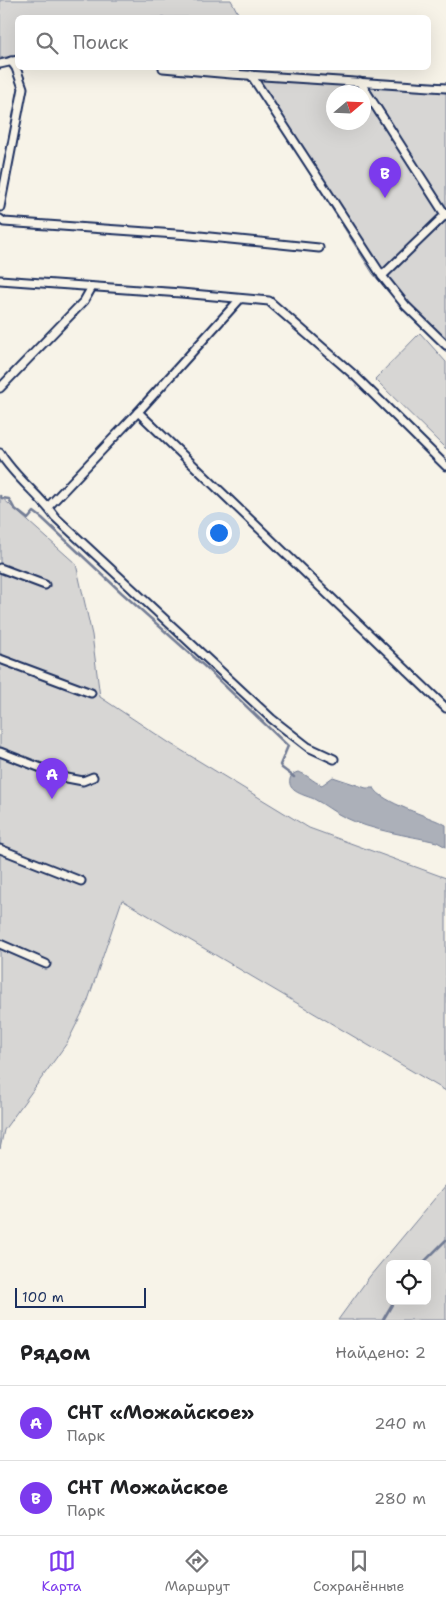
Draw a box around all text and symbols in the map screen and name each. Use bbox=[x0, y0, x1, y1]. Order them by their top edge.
search box bbox=[15, 15, 431, 70]
icon: search bbox=[33, 29, 61, 57]
text: Поиск bbox=[73, 30, 128, 55]
north arrow bbox=[326, 85, 371, 130]
pin: B bbox=[369, 157, 401, 198]
your location bbox=[206, 520, 232, 546]
pin: A bbox=[36, 758, 68, 799]
map controls bbox=[386, 1260, 431, 1305]
button: locate bbox=[386, 1260, 431, 1305]
scale bar bbox=[15, 1285, 146, 1308]
text: 100 m bbox=[22, 1288, 64, 1306]
text: Рядом bbox=[20, 1339, 90, 1367]
text: Найдено: 2 bbox=[335, 1342, 426, 1363]
text: СНТ «Можайское» bbox=[67, 1400, 254, 1425]
text: A bbox=[30, 1413, 42, 1434]
text: 240 m bbox=[374, 1413, 426, 1434]
text: Парк bbox=[67, 1425, 105, 1446]
text: СНТ Можайское bbox=[67, 1475, 228, 1500]
text: B bbox=[31, 1488, 41, 1509]
text: 280 m bbox=[374, 1488, 426, 1509]
text: Парк bbox=[67, 1500, 105, 1521]
tab: Карта bbox=[42, 1547, 82, 1595]
tab: Маршрут bbox=[165, 1547, 230, 1595]
tab: Сохранённые bbox=[313, 1547, 404, 1595]

